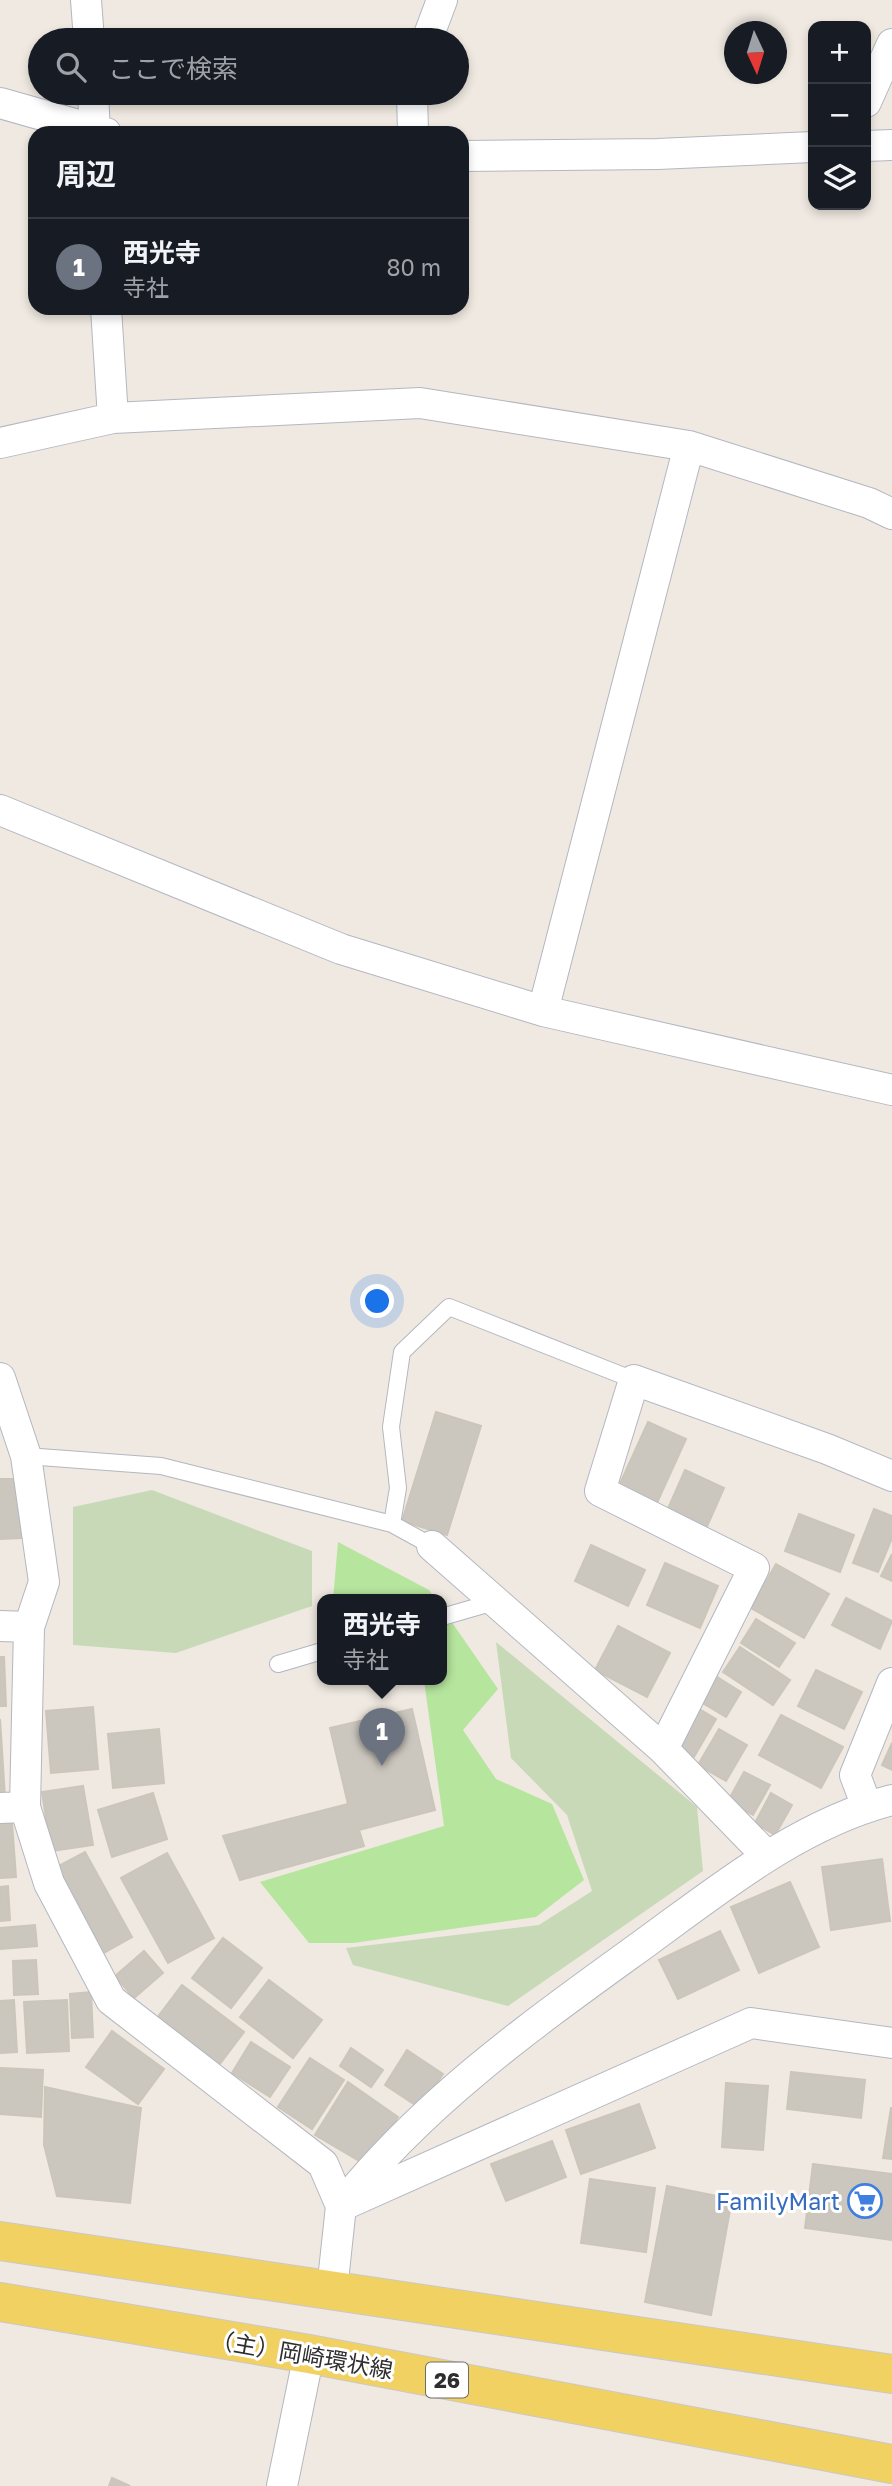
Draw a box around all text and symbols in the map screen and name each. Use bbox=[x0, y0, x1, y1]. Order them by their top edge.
north arrow bbox=[724, 21, 787, 84]
map controls bbox=[808, 21, 871, 210]
button: + bbox=[808, 21, 871, 84]
search box bbox=[28, 28, 469, 105]
icon: search bbox=[52, 48, 90, 86]
text: ここで検索 bbox=[108, 53, 238, 84]
button: − bbox=[808, 84, 871, 147]
button: layers bbox=[808, 147, 871, 210]
text: 周辺 bbox=[56, 156, 116, 192]
text: 西光寺 bbox=[123, 237, 201, 268]
text: 1 bbox=[73, 253, 85, 281]
text: 80 m bbox=[387, 253, 441, 281]
text: 寺社 bbox=[123, 273, 169, 301]
your location bbox=[360, 1284, 394, 1318]
popup bbox=[317, 1594, 447, 1685]
text: 西光寺 bbox=[343, 1609, 421, 1640]
text: 寺社 bbox=[343, 1645, 389, 1673]
pin: 1 bbox=[359, 1708, 405, 1766]
supermarket icon: FamilyMart bbox=[846, 2182, 884, 2220]
place label: FamilyMart bbox=[716, 2187, 840, 2215]
street label: （主）岡崎環状線 bbox=[209, 2324, 395, 2384]
road number: 26 bbox=[426, 2362, 468, 2398]

